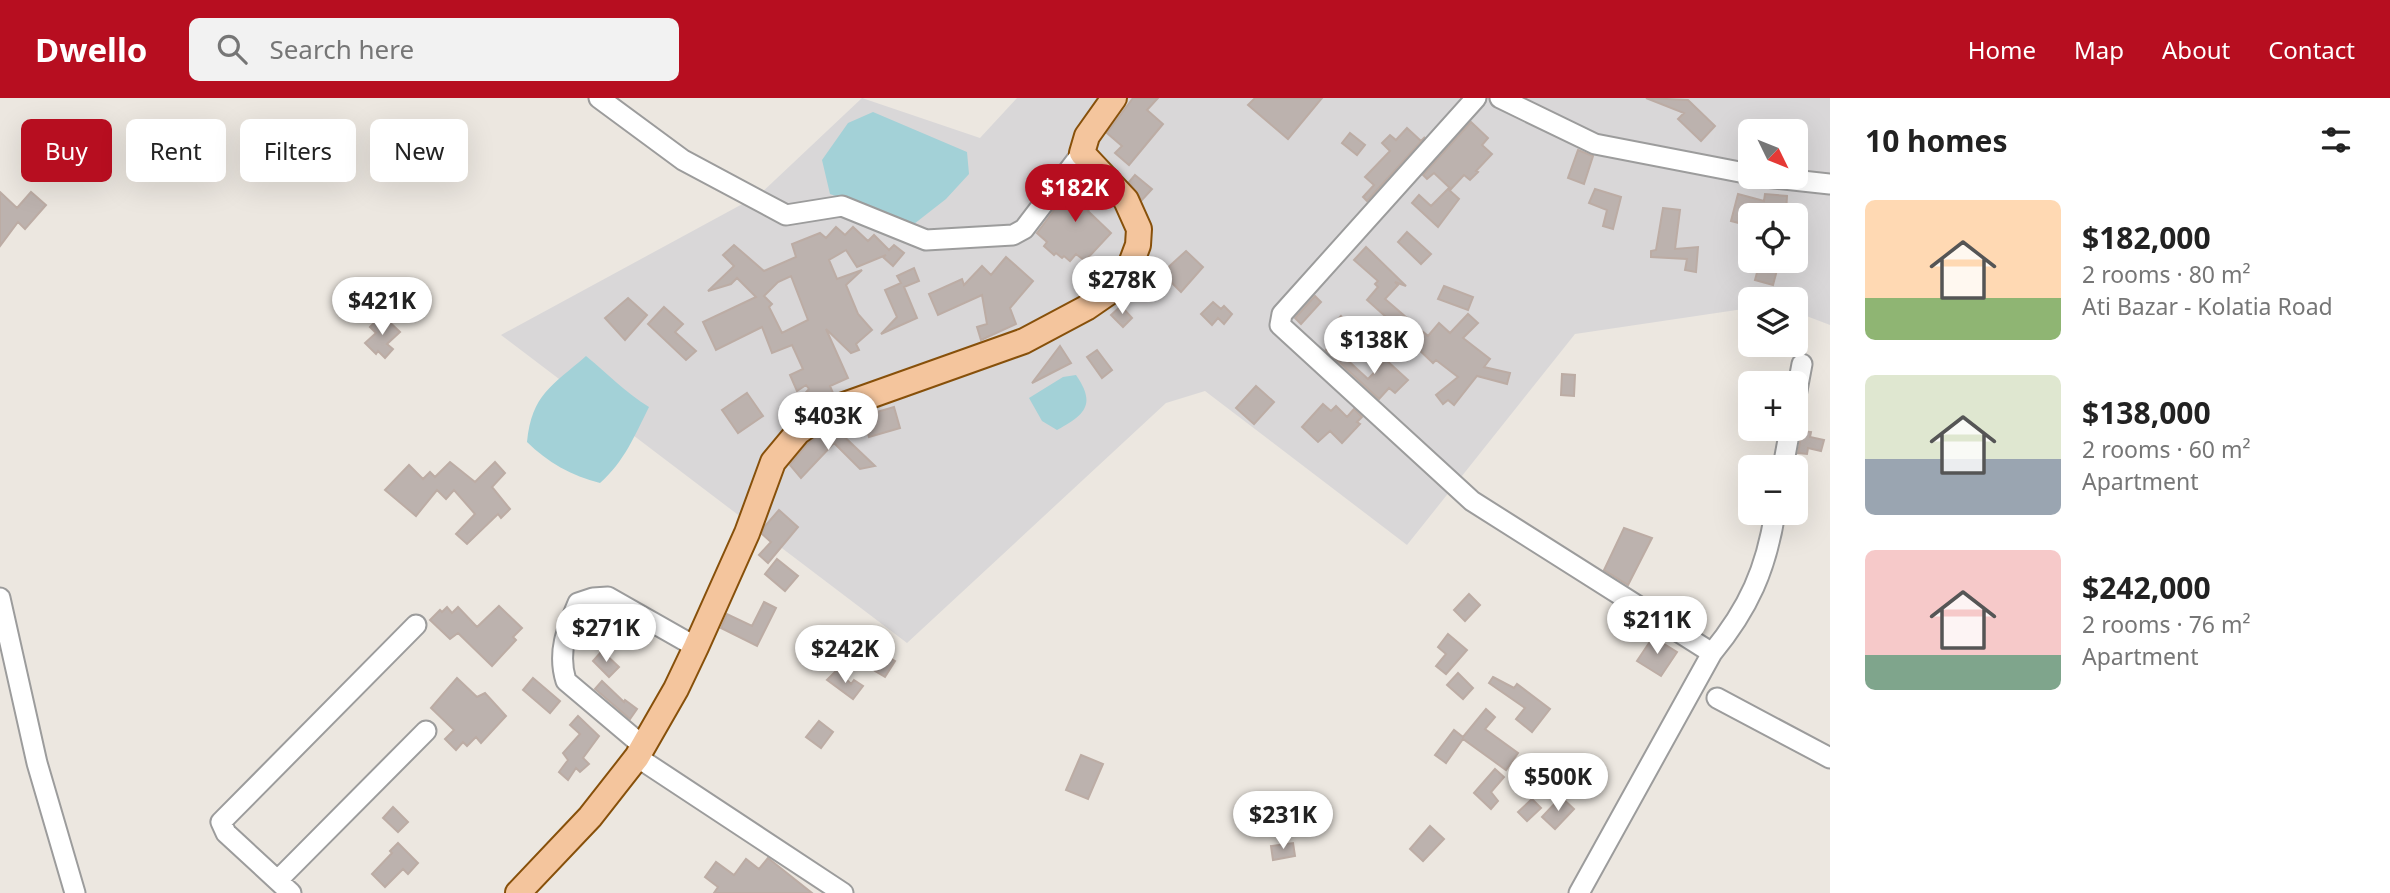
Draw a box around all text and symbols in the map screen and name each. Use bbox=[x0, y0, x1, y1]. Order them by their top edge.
search box bbox=[189, 18, 679, 81]
text: Dwello bbox=[35, 27, 147, 72]
icon: search bbox=[213, 30, 251, 68]
text: Search here bbox=[269, 31, 414, 67]
text: Home bbox=[1968, 33, 2036, 66]
text: Map bbox=[2074, 33, 2124, 66]
text: About bbox=[2162, 33, 2230, 66]
text: Contact bbox=[2268, 33, 2355, 66]
chip: Buy bbox=[21, 119, 112, 182]
chip: Rent bbox=[126, 119, 226, 182]
chip: Filters bbox=[240, 119, 356, 182]
chip: New bbox=[370, 119, 468, 182]
north arrow bbox=[1738, 119, 1808, 189]
map controls bbox=[1738, 119, 1808, 525]
text: 10 homes bbox=[1865, 120, 2008, 161]
icon: filters bbox=[2317, 121, 2355, 159]
pin: $182K bbox=[1026, 164, 1124, 224]
text: $182K bbox=[1041, 171, 1109, 203]
button: locate bbox=[1738, 203, 1808, 273]
text: $182,000 bbox=[2082, 217, 2211, 258]
icon: home bbox=[1921, 228, 2005, 312]
pin: $278K bbox=[1073, 256, 1171, 316]
text: 2 rooms · 80 m² bbox=[2082, 258, 2251, 290]
text: $278K bbox=[1088, 263, 1156, 295]
pin: $421K bbox=[333, 278, 431, 337]
text: $421K bbox=[348, 284, 416, 316]
button: layers bbox=[1738, 287, 1808, 357]
text: Ati Bazar - Kolatia Road bbox=[2082, 290, 2333, 322]
pin: $138K bbox=[1325, 316, 1423, 376]
text: $138K bbox=[1340, 323, 1408, 355]
button: + bbox=[1738, 371, 1808, 441]
pin: $403K bbox=[779, 392, 877, 452]
text: $138,000 bbox=[2082, 392, 2211, 433]
text: $403K bbox=[794, 399, 862, 431]
icon: home bbox=[1921, 403, 2005, 487]
text: 2 rooms · 60 m² bbox=[2082, 433, 2251, 465]
button: − bbox=[1738, 455, 1808, 525]
text: Apartment bbox=[2082, 465, 2199, 497]
text: $242,000 bbox=[2082, 567, 2211, 608]
icon: home bbox=[1921, 578, 2005, 662]
pin: $211K bbox=[1608, 596, 1706, 656]
text: $211K bbox=[1623, 603, 1691, 635]
pin: $271K bbox=[557, 604, 655, 664]
text: 2 rooms · 76 m² bbox=[2082, 608, 2251, 640]
text: $271K bbox=[572, 611, 640, 643]
pin: $242K bbox=[796, 626, 894, 685]
text: $242K bbox=[811, 632, 879, 664]
text: Apartment bbox=[2082, 640, 2199, 672]
pin: $500K bbox=[1509, 754, 1607, 813]
text: $500K bbox=[1524, 760, 1592, 792]
pin: $231K bbox=[1234, 792, 1332, 851]
text: $231K bbox=[1249, 798, 1317, 830]

